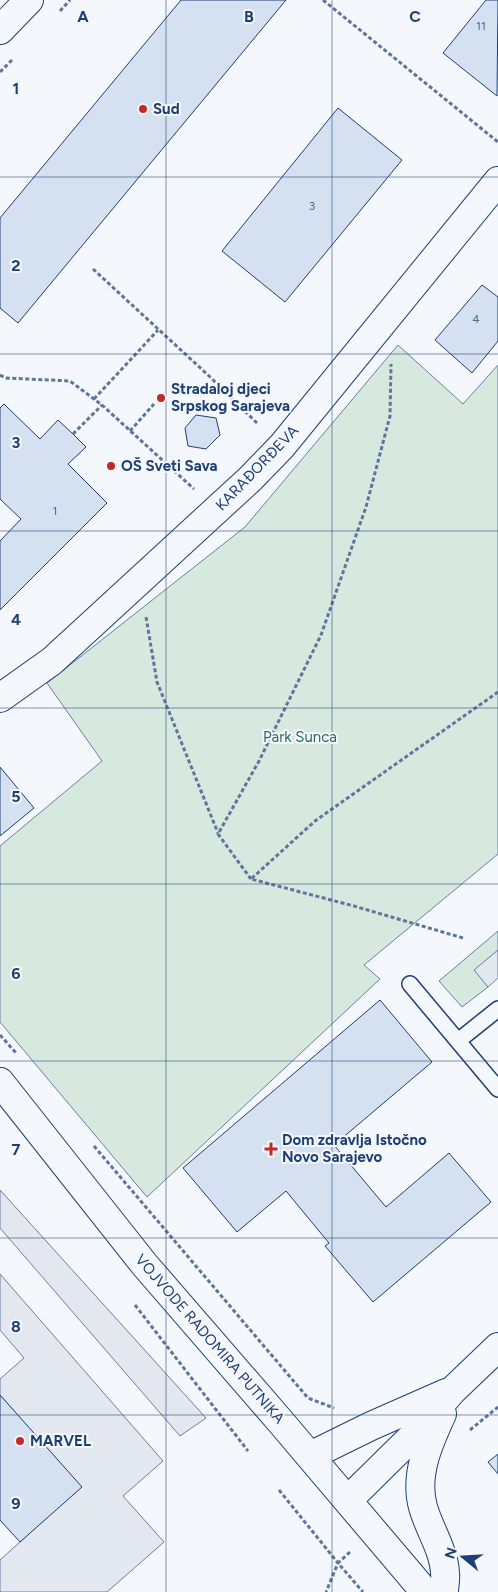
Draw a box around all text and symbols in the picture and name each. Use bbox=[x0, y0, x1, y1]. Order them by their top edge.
text: A bbox=[77, 7, 89, 26]
text: B bbox=[244, 7, 254, 26]
text: C bbox=[409, 7, 421, 26]
house number: 11 bbox=[476, 19, 486, 33]
text: 1 bbox=[13, 79, 19, 98]
place label: Sud bbox=[153, 100, 180, 118]
marker: Sud bbox=[137, 103, 149, 115]
house number: 3 bbox=[309, 199, 315, 213]
text: 2 bbox=[11, 256, 21, 275]
house number: 4 bbox=[472, 312, 480, 326]
place label: Stradaloj djeci Srpskog Sarajeva bbox=[171, 380, 290, 415]
marker: Stradaloj djeci Srpskog Sarajeva bbox=[155, 392, 167, 404]
street label: KARAĐORĐEVA bbox=[212, 422, 302, 514]
text: 3 bbox=[12, 433, 21, 452]
place label: OŠ Sveti Sava bbox=[121, 457, 218, 475]
marker: OŠ Sveti Sava bbox=[105, 460, 117, 472]
house number: 1 bbox=[53, 504, 57, 518]
text: 4 bbox=[11, 610, 21, 629]
park label: Park Sunca bbox=[263, 728, 337, 746]
text: 5 bbox=[11, 787, 21, 806]
text: 6 bbox=[11, 964, 21, 983]
place label: Dom zdravlja Istočno Novo Sarajevo bbox=[282, 1131, 427, 1166]
text: 7 bbox=[12, 1140, 21, 1159]
marker: Dom zdravlja Istočno Novo Sarajevo bbox=[264, 1142, 278, 1156]
street label: VOJVODE RADOMIRA PUTNIKA bbox=[132, 1251, 288, 1427]
text: 8 bbox=[11, 1317, 21, 1336]
place label: MARVEL bbox=[30, 1432, 91, 1450]
marker: MARVEL bbox=[14, 1435, 26, 1447]
text: 9 bbox=[11, 1494, 21, 1513]
north arrow bbox=[438, 1532, 488, 1582]
text: N bbox=[441, 1545, 461, 1561]

